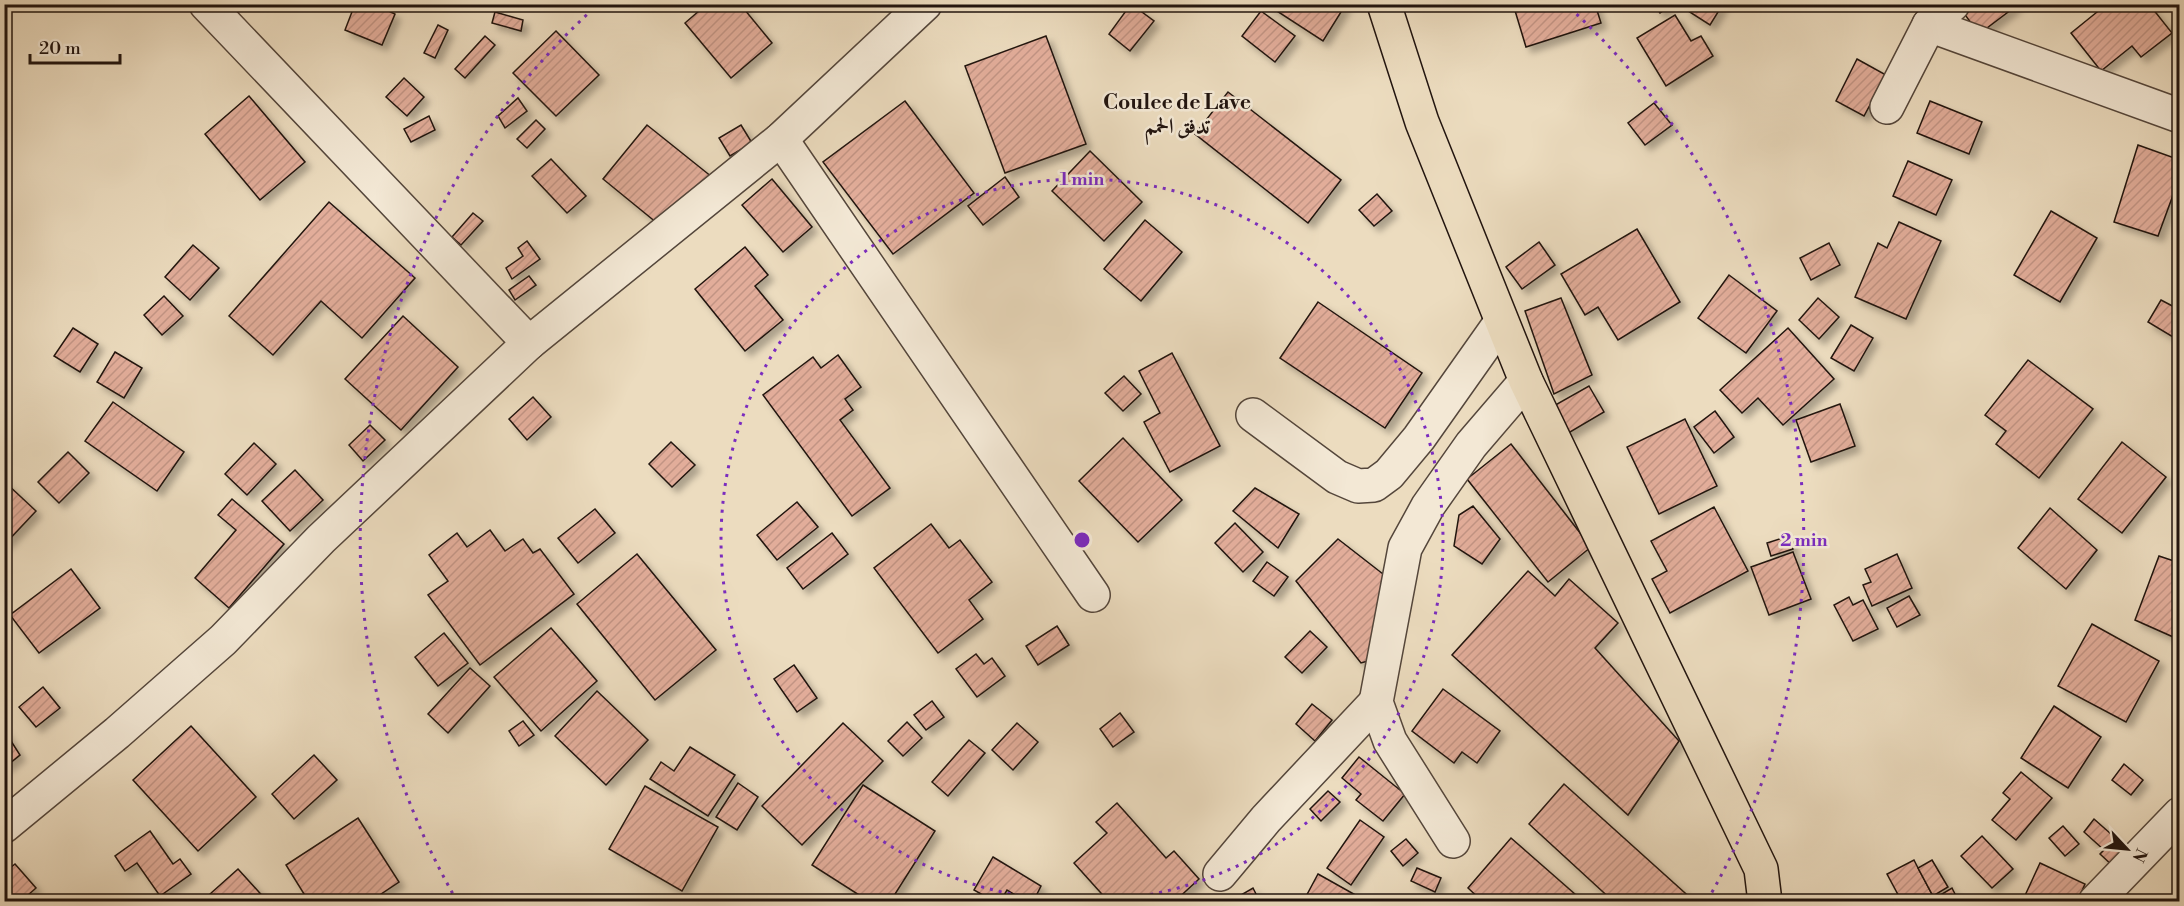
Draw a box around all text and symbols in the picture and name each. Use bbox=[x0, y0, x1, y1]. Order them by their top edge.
scale bar bbox=[30, 27, 120, 65]
text: 20 m bbox=[39, 37, 81, 60]
district label: Coulee de Lave تدفق الحمم bbox=[1103, 90, 1251, 145]
text: 1 min bbox=[1060, 168, 1104, 191]
text: 2 min bbox=[1780, 529, 1828, 552]
centre of rings bbox=[1072, 530, 1092, 550]
north arrow bbox=[2097, 819, 2157, 879]
text: N bbox=[2128, 845, 2151, 866]

